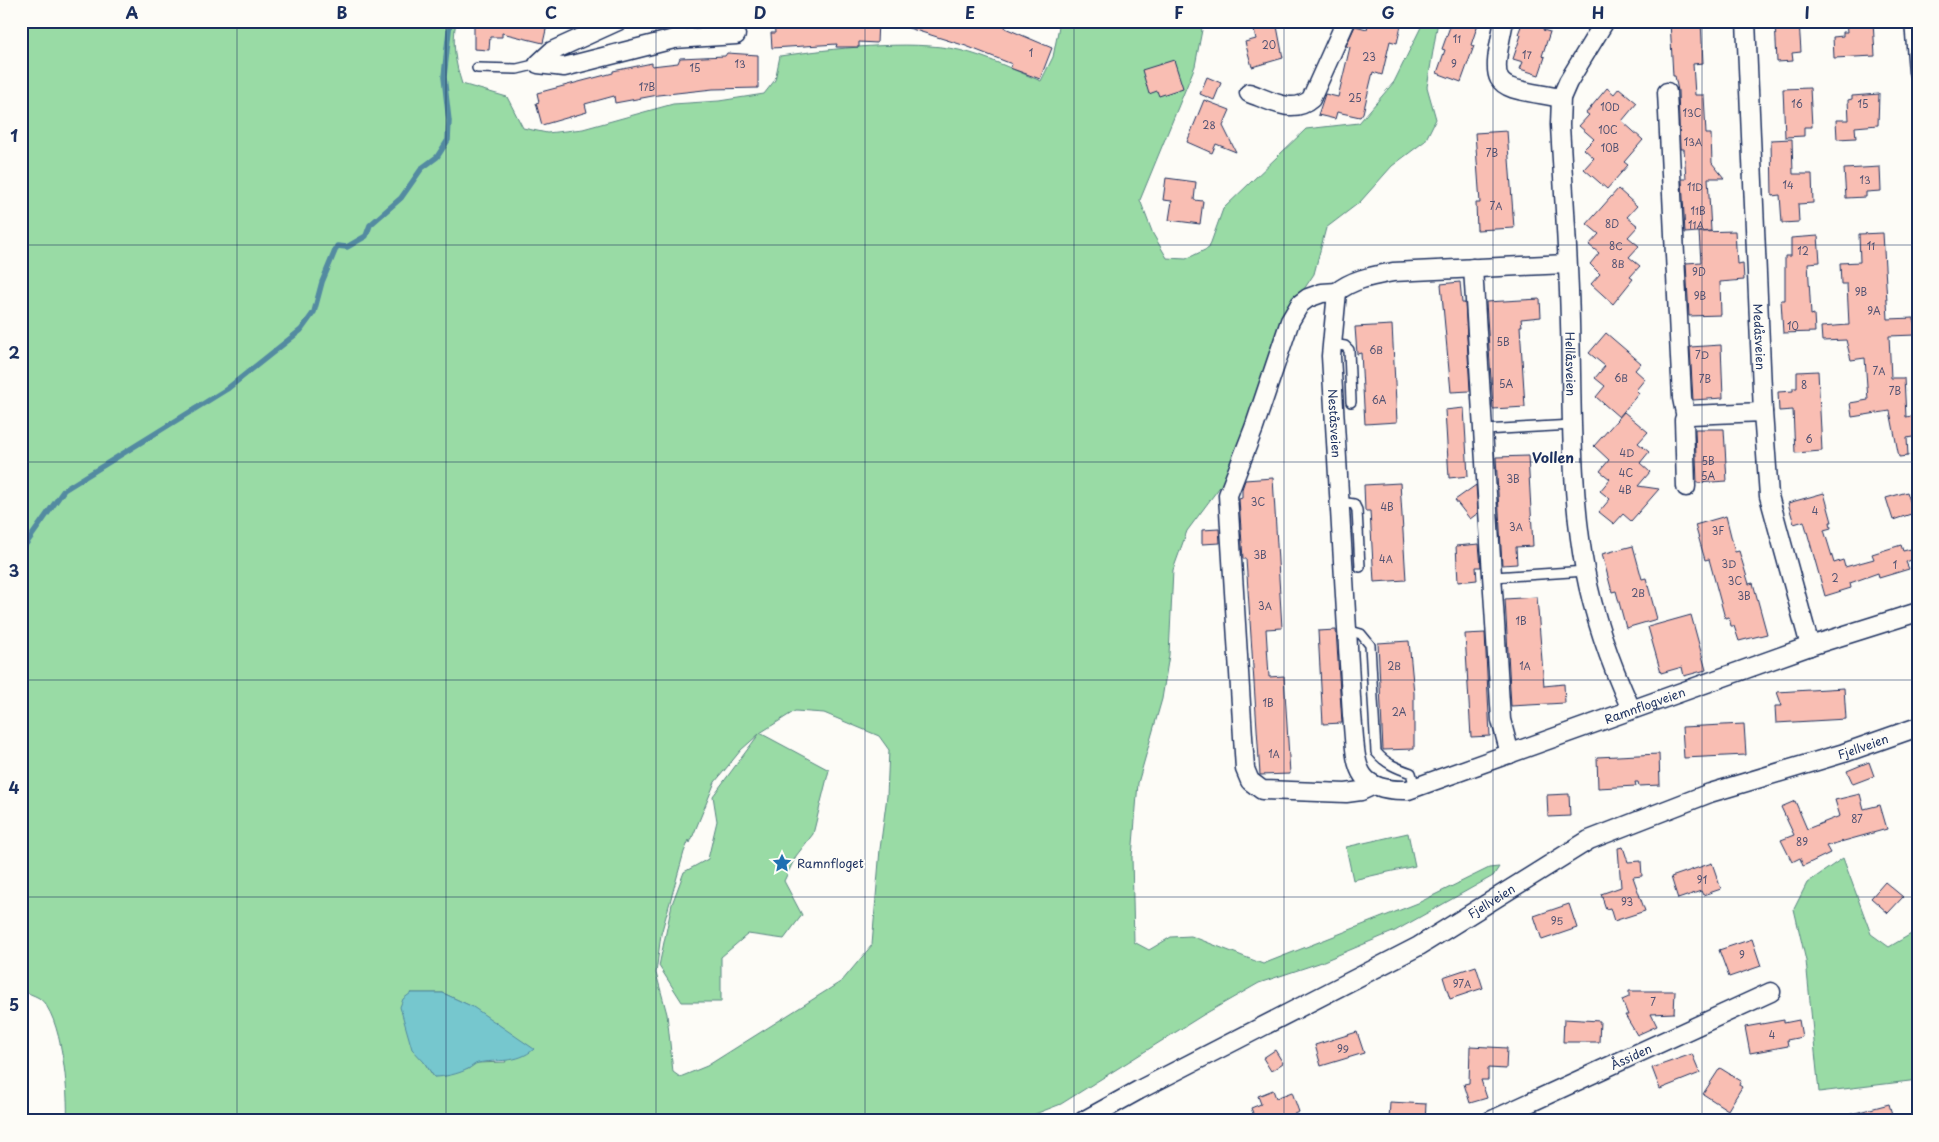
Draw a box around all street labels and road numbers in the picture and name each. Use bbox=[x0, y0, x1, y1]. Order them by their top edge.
street label: Medåsveien bbox=[1749, 303, 1770, 370]
street label: Hellåsveien bbox=[1561, 331, 1580, 396]
street label: Neståsveien bbox=[1324, 388, 1346, 458]
street label: Ramnflogveien bbox=[1602, 682, 1688, 728]
street label: Fjellveien bbox=[1836, 729, 1891, 763]
street label: Fjellveien bbox=[1464, 879, 1518, 922]
street label: Åssiden bbox=[1607, 1039, 1654, 1074]

